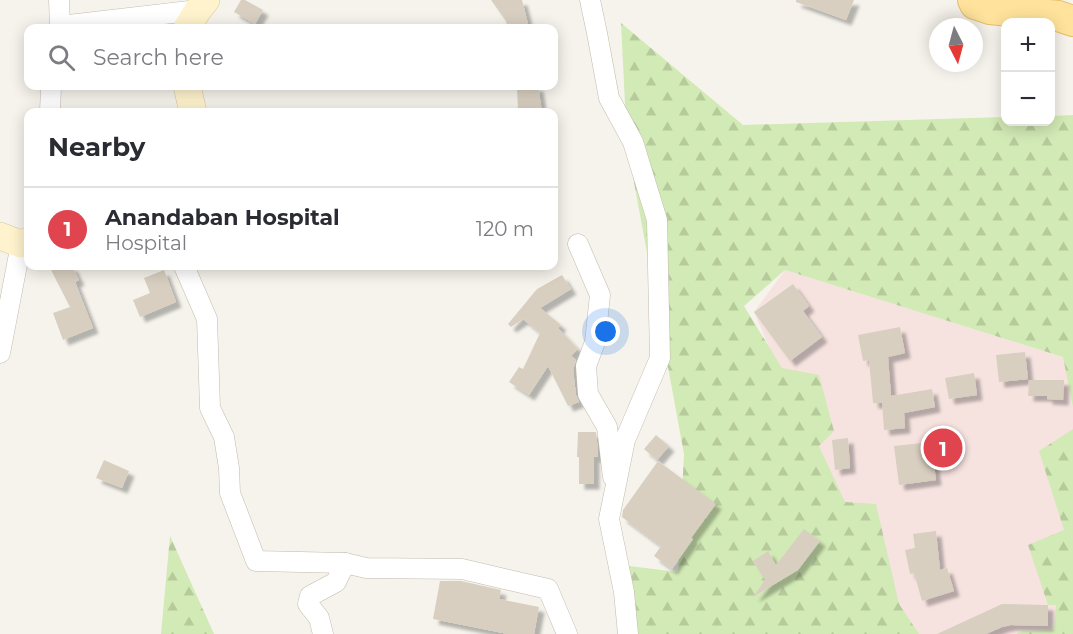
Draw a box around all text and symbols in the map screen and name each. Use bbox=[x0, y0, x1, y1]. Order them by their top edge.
north arrow bbox=[929, 18, 983, 72]
map controls bbox=[1001, 18, 1055, 126]
button: + bbox=[1001, 18, 1055, 72]
search box bbox=[24, 24, 558, 90]
icon: search bbox=[45, 41, 78, 74]
text: Search here bbox=[93, 44, 224, 71]
button: − bbox=[1001, 72, 1055, 126]
text: Nearby bbox=[48, 131, 145, 163]
text: Anandaban Hospital bbox=[105, 204, 340, 231]
text: 1 bbox=[64, 217, 71, 241]
text: 120 m bbox=[476, 217, 534, 241]
text: Hospital bbox=[105, 231, 187, 255]
your location bbox=[591, 317, 620, 346]
pin: 1 bbox=[924, 426, 962, 470]

